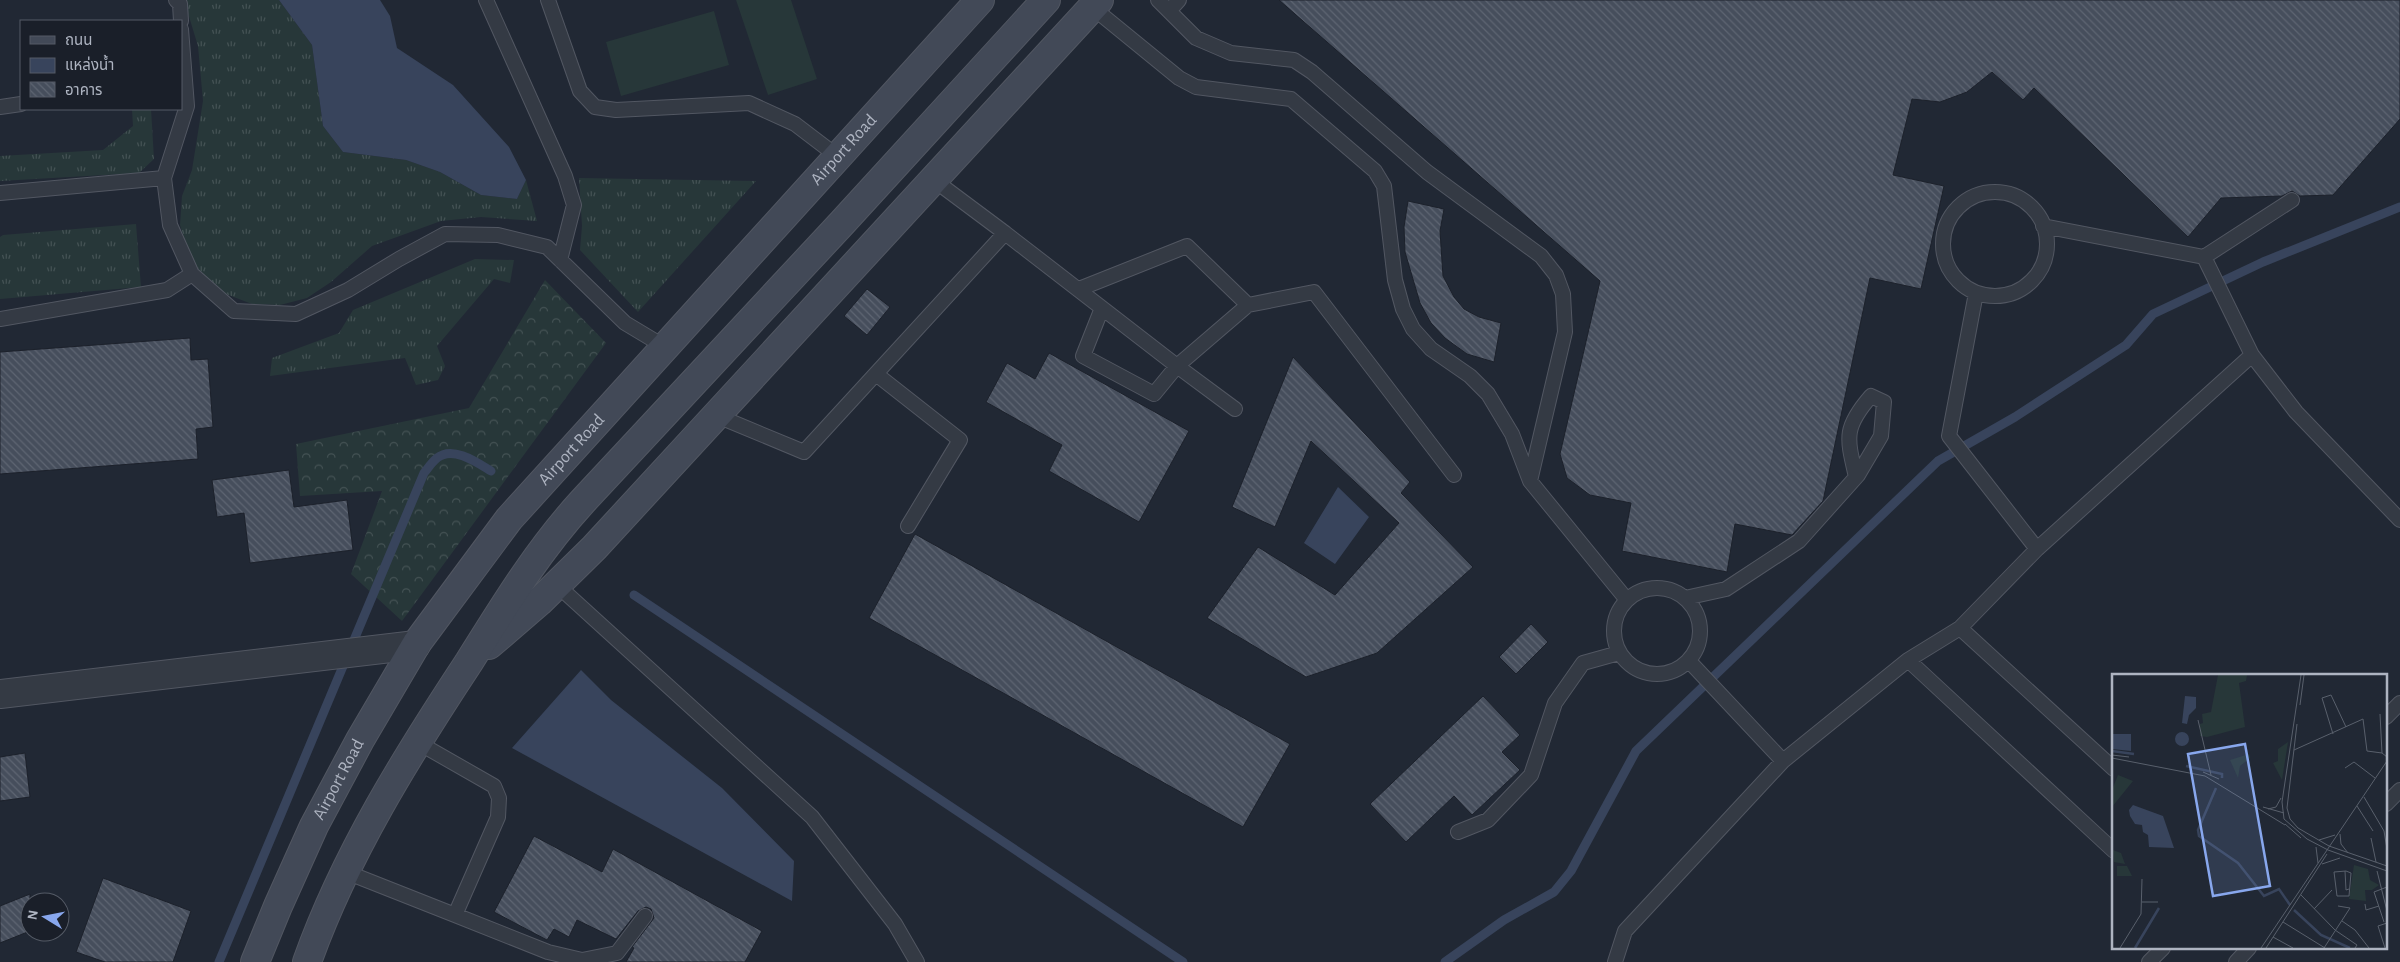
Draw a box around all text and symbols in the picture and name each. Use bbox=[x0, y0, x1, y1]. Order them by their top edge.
legend bbox=[20, 20, 182, 110]
text: ถนน bbox=[65, 33, 92, 48]
text: แหล่งน้ำ bbox=[65, 54, 114, 73]
text: อาคาร bbox=[65, 83, 102, 98]
street label: Airport Road bbox=[807, 111, 880, 189]
street label: Airport Road bbox=[535, 411, 608, 489]
inset map bbox=[2112, 674, 2388, 950]
street label: Airport Road bbox=[310, 736, 368, 823]
north arrow bbox=[20, 892, 70, 942]
text: N bbox=[25, 909, 41, 921]

